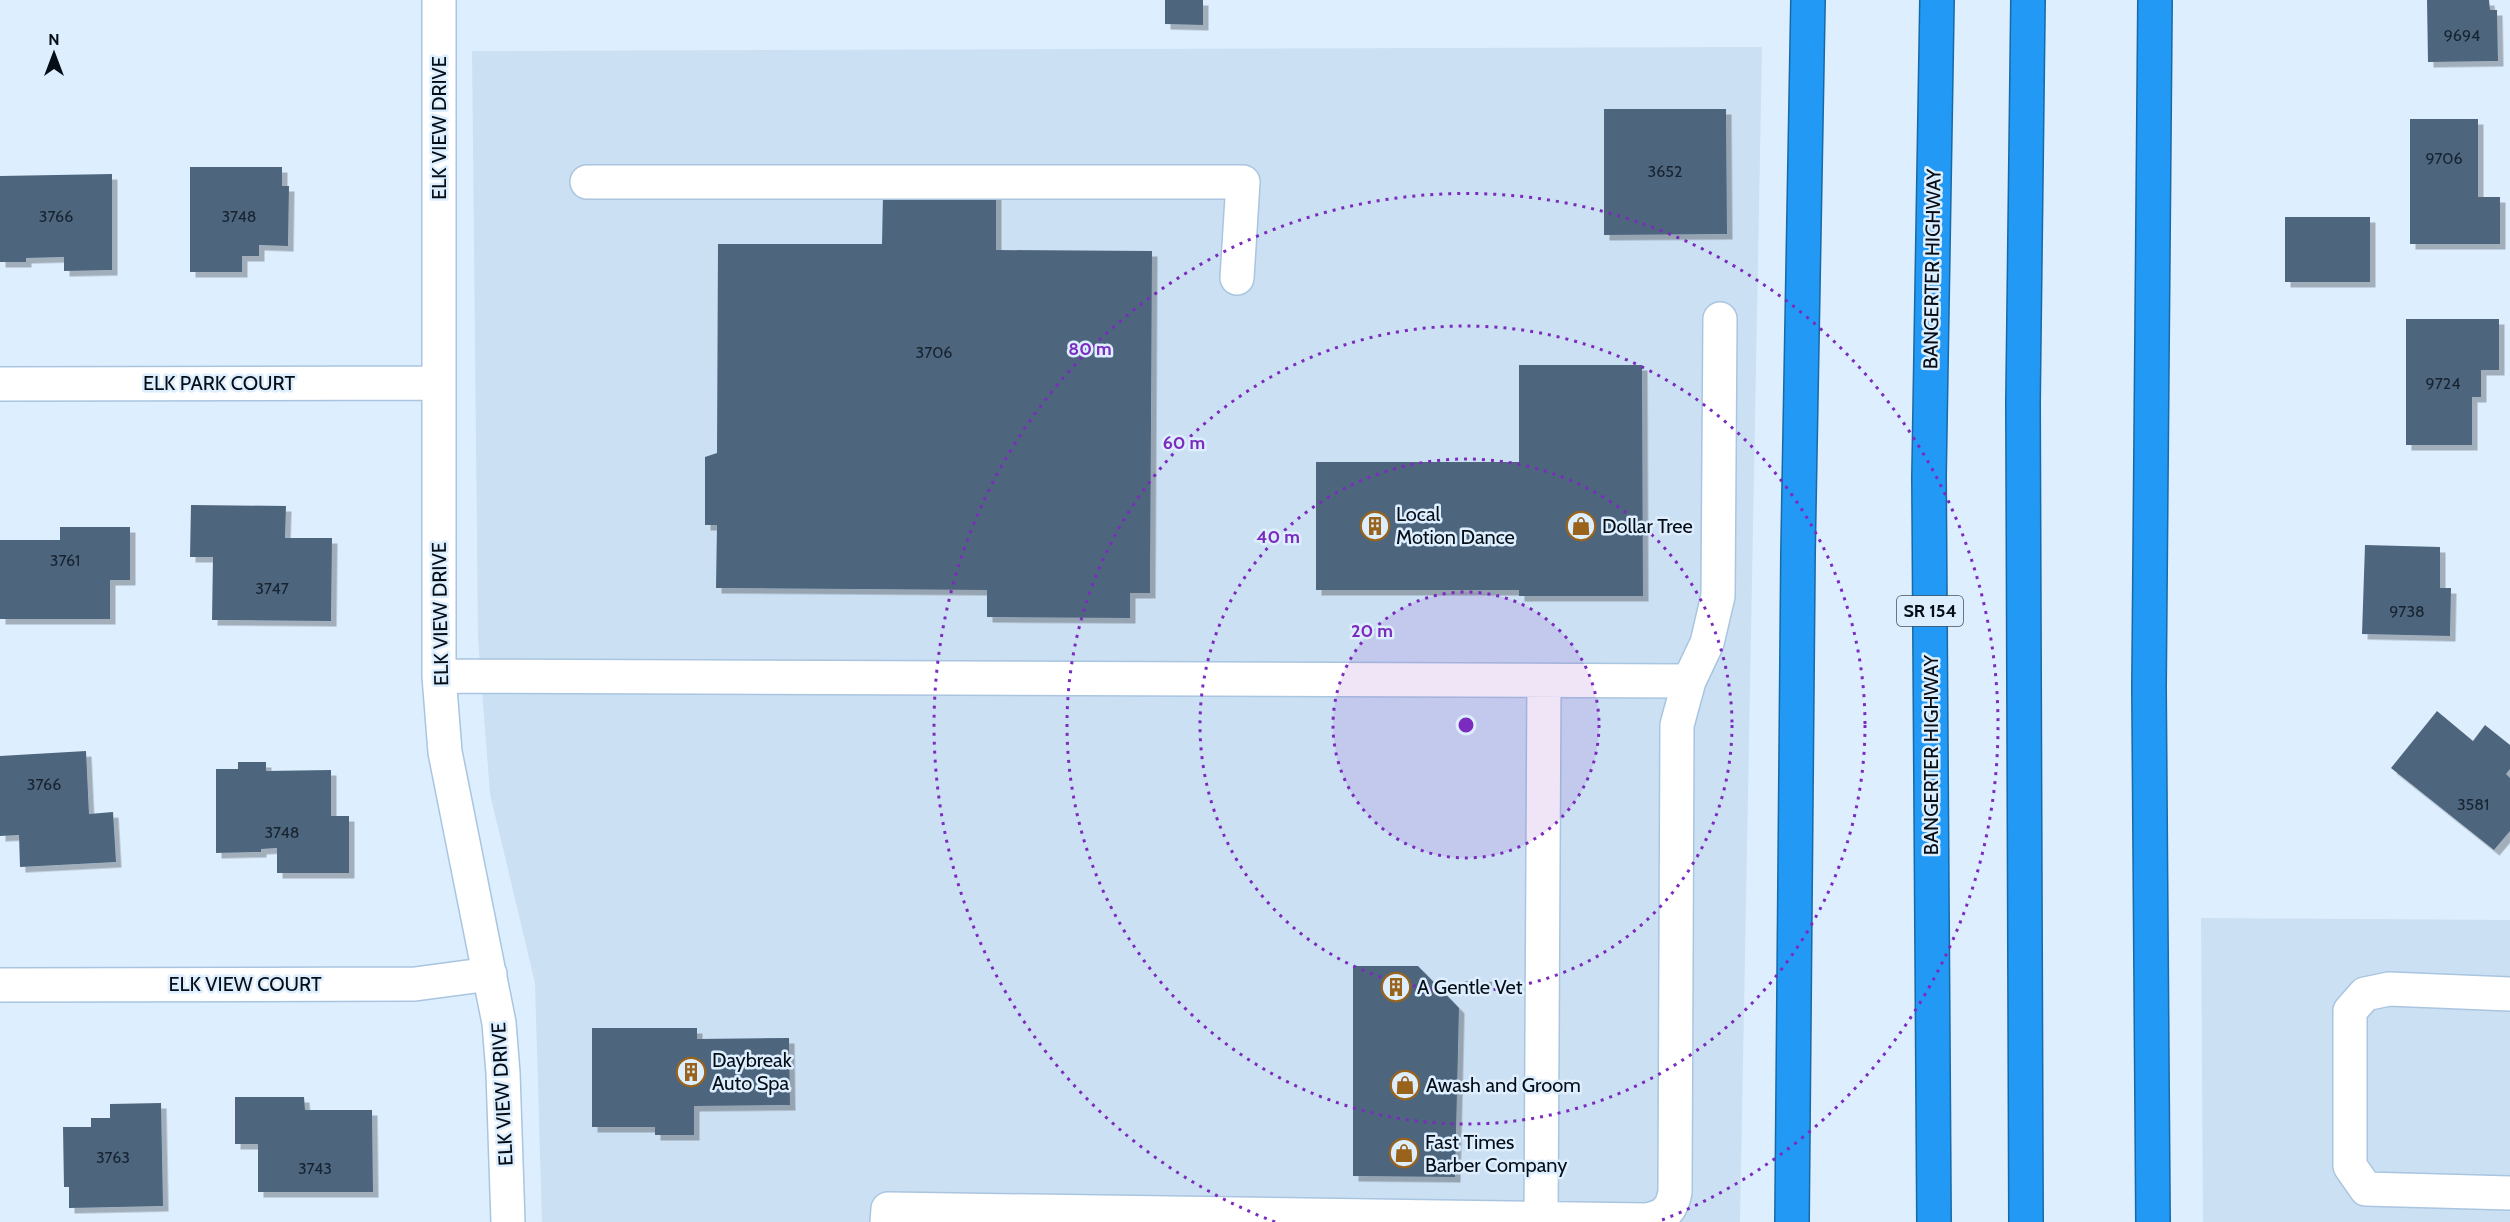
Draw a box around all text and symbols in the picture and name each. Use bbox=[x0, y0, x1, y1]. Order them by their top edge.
north arrow bbox=[24, 24, 84, 84]
house number: 9694 bbox=[2444, 26, 2480, 45]
text: N bbox=[48, 30, 60, 49]
street label: ELK VIEW DRIVE bbox=[427, 56, 451, 200]
house number: 9706 bbox=[2425, 149, 2463, 168]
house number: 3652 bbox=[1648, 162, 1682, 181]
street label: BANGERTER HIGHWAY bbox=[1918, 168, 1946, 369]
house number: 3766 bbox=[39, 207, 73, 226]
house number: 3748 bbox=[221, 207, 257, 226]
text: 80 m bbox=[1068, 338, 1112, 360]
house number: 3706 bbox=[916, 343, 952, 362]
street label: ELK PARK COURT bbox=[143, 371, 295, 395]
house number: 9724 bbox=[2426, 374, 2460, 393]
text: 60 m bbox=[1163, 432, 1205, 454]
place label: Local Motion Dance bbox=[1396, 502, 1515, 549]
building icon: Local Motion Dance bbox=[1359, 510, 1391, 542]
shop icon: Dollar Tree bbox=[1565, 510, 1597, 542]
place label: Dollar Tree bbox=[1602, 514, 1693, 538]
text: 40 m bbox=[1256, 526, 1300, 548]
street label: ELK VIEW DRIVE bbox=[427, 542, 453, 686]
house number: 3761 bbox=[50, 551, 80, 570]
house number: 3747 bbox=[255, 579, 289, 598]
road number: SR 154 bbox=[1897, 596, 1963, 626]
house number: 9738 bbox=[2389, 602, 2425, 621]
text: 20 m bbox=[1351, 620, 1393, 642]
street label: BANGERTER HIGHWAY bbox=[1919, 654, 1943, 855]
centre of rings bbox=[1456, 715, 1476, 735]
house number: 3766 bbox=[27, 775, 61, 794]
house number: 3581 bbox=[2457, 795, 2489, 814]
house number: 3748 bbox=[264, 823, 300, 842]
building icon: A Gentle Vet bbox=[1380, 971, 1412, 1003]
street label: ELK VIEW COURT bbox=[168, 972, 322, 996]
place label: A Gentle Vet bbox=[1417, 975, 1523, 999]
street label: ELK VIEW DRIVE bbox=[486, 1022, 518, 1166]
place label: Daybreak Auto Spa bbox=[712, 1048, 792, 1095]
building icon: Daybreak Auto Spa bbox=[675, 1056, 707, 1088]
shop icon: Awash and Groom bbox=[1389, 1069, 1421, 1101]
place label: Awash and Groom bbox=[1426, 1073, 1581, 1097]
place label: Fast Times Barber Company bbox=[1425, 1130, 1567, 1177]
shop icon: Fast Times Barber Company bbox=[1388, 1137, 1420, 1169]
house number: 3763 bbox=[96, 1148, 130, 1167]
house number: 3743 bbox=[298, 1159, 332, 1178]

